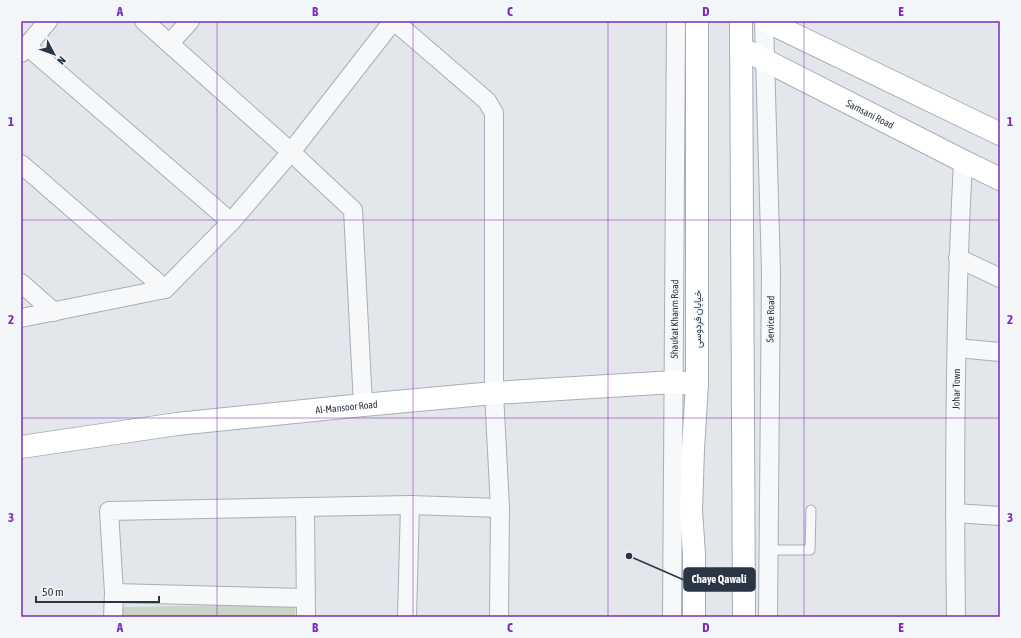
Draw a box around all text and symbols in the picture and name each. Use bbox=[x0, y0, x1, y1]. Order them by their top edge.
text: A bbox=[116, 4, 124, 19]
text: B bbox=[312, 4, 319, 19]
text: C bbox=[507, 4, 513, 19]
text: D bbox=[702, 4, 710, 19]
text: E bbox=[898, 4, 904, 19]
north arrow bbox=[34, 34, 74, 74]
text: N bbox=[55, 54, 68, 67]
street label: Samsani Road bbox=[844, 98, 896, 131]
text: 1 bbox=[8, 114, 14, 129]
text: 1 bbox=[1007, 114, 1013, 129]
street label: Shaukat Khanm Road bbox=[669, 279, 680, 358]
street label: خیابان فردوسی bbox=[692, 290, 704, 348]
street label: Service Road bbox=[765, 295, 776, 343]
text: 2 bbox=[8, 312, 14, 327]
text: 2 bbox=[1007, 312, 1013, 327]
street label: Johar Town bbox=[951, 368, 962, 410]
street label: Al-Mansoor Road bbox=[315, 399, 378, 416]
text: 3 bbox=[8, 510, 14, 525]
text: 3 bbox=[1007, 510, 1013, 525]
callout: Chaye Qawali bbox=[684, 568, 755, 591]
text: Chaye Qawali bbox=[692, 573, 747, 585]
scale bar bbox=[36, 578, 159, 604]
text: 50 m bbox=[42, 585, 64, 599]
text: A bbox=[116, 620, 124, 635]
text: B bbox=[312, 620, 319, 635]
text: C bbox=[507, 620, 513, 635]
text: D bbox=[702, 620, 710, 635]
text: E bbox=[898, 620, 904, 635]

